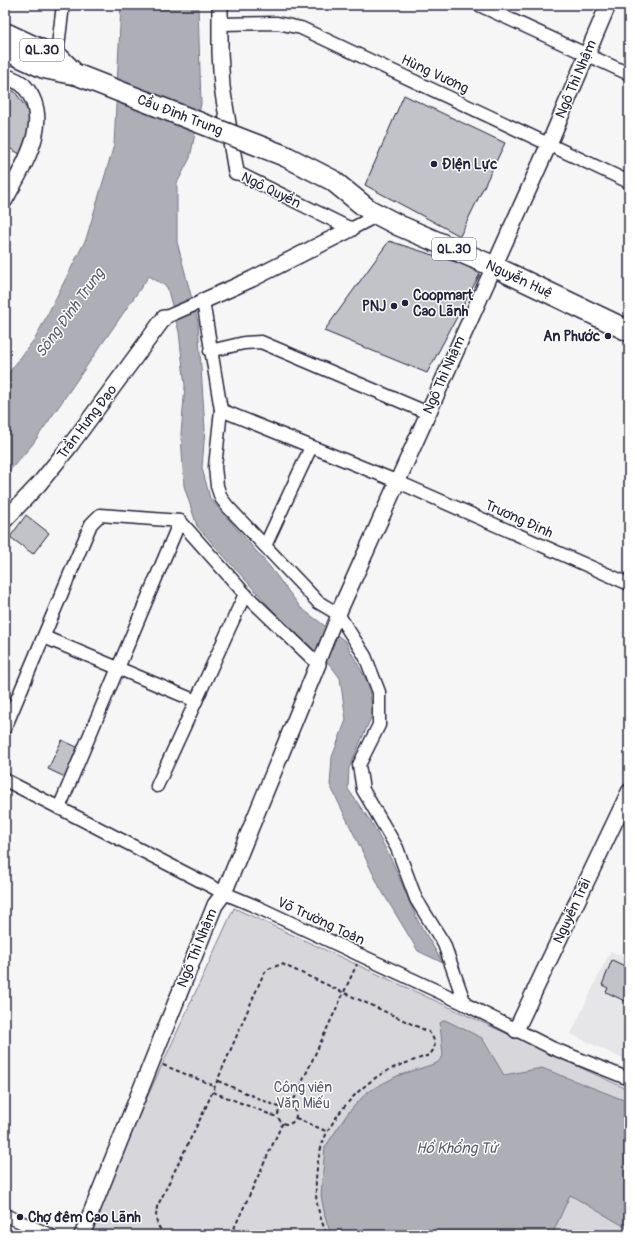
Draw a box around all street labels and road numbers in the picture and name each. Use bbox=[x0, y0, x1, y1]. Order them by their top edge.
street label: Ngô Thì Nhậm bbox=[552, 37, 600, 121]
road number: QL.30 bbox=[20, 39, 64, 61]
street label: Hùng Vương bbox=[399, 51, 471, 97]
street label: Cầu Đình Trung bbox=[135, 89, 226, 139]
street label: Ngô Quyền bbox=[238, 167, 304, 212]
road number: QL.30 bbox=[432, 238, 476, 260]
street label: Nguyễn Huệ bbox=[483, 255, 555, 302]
street label: Ngô Thì Nhậm bbox=[419, 333, 469, 417]
street label: Trần Hưng Đạo bbox=[52, 380, 121, 462]
street label: Trương Định bbox=[482, 496, 556, 542]
street label: Nguyễn Trãi bbox=[549, 875, 595, 946]
street label: Võ Trường Toản bbox=[275, 893, 367, 949]
street label: Ngô Thì Nhậm bbox=[173, 906, 221, 990]

